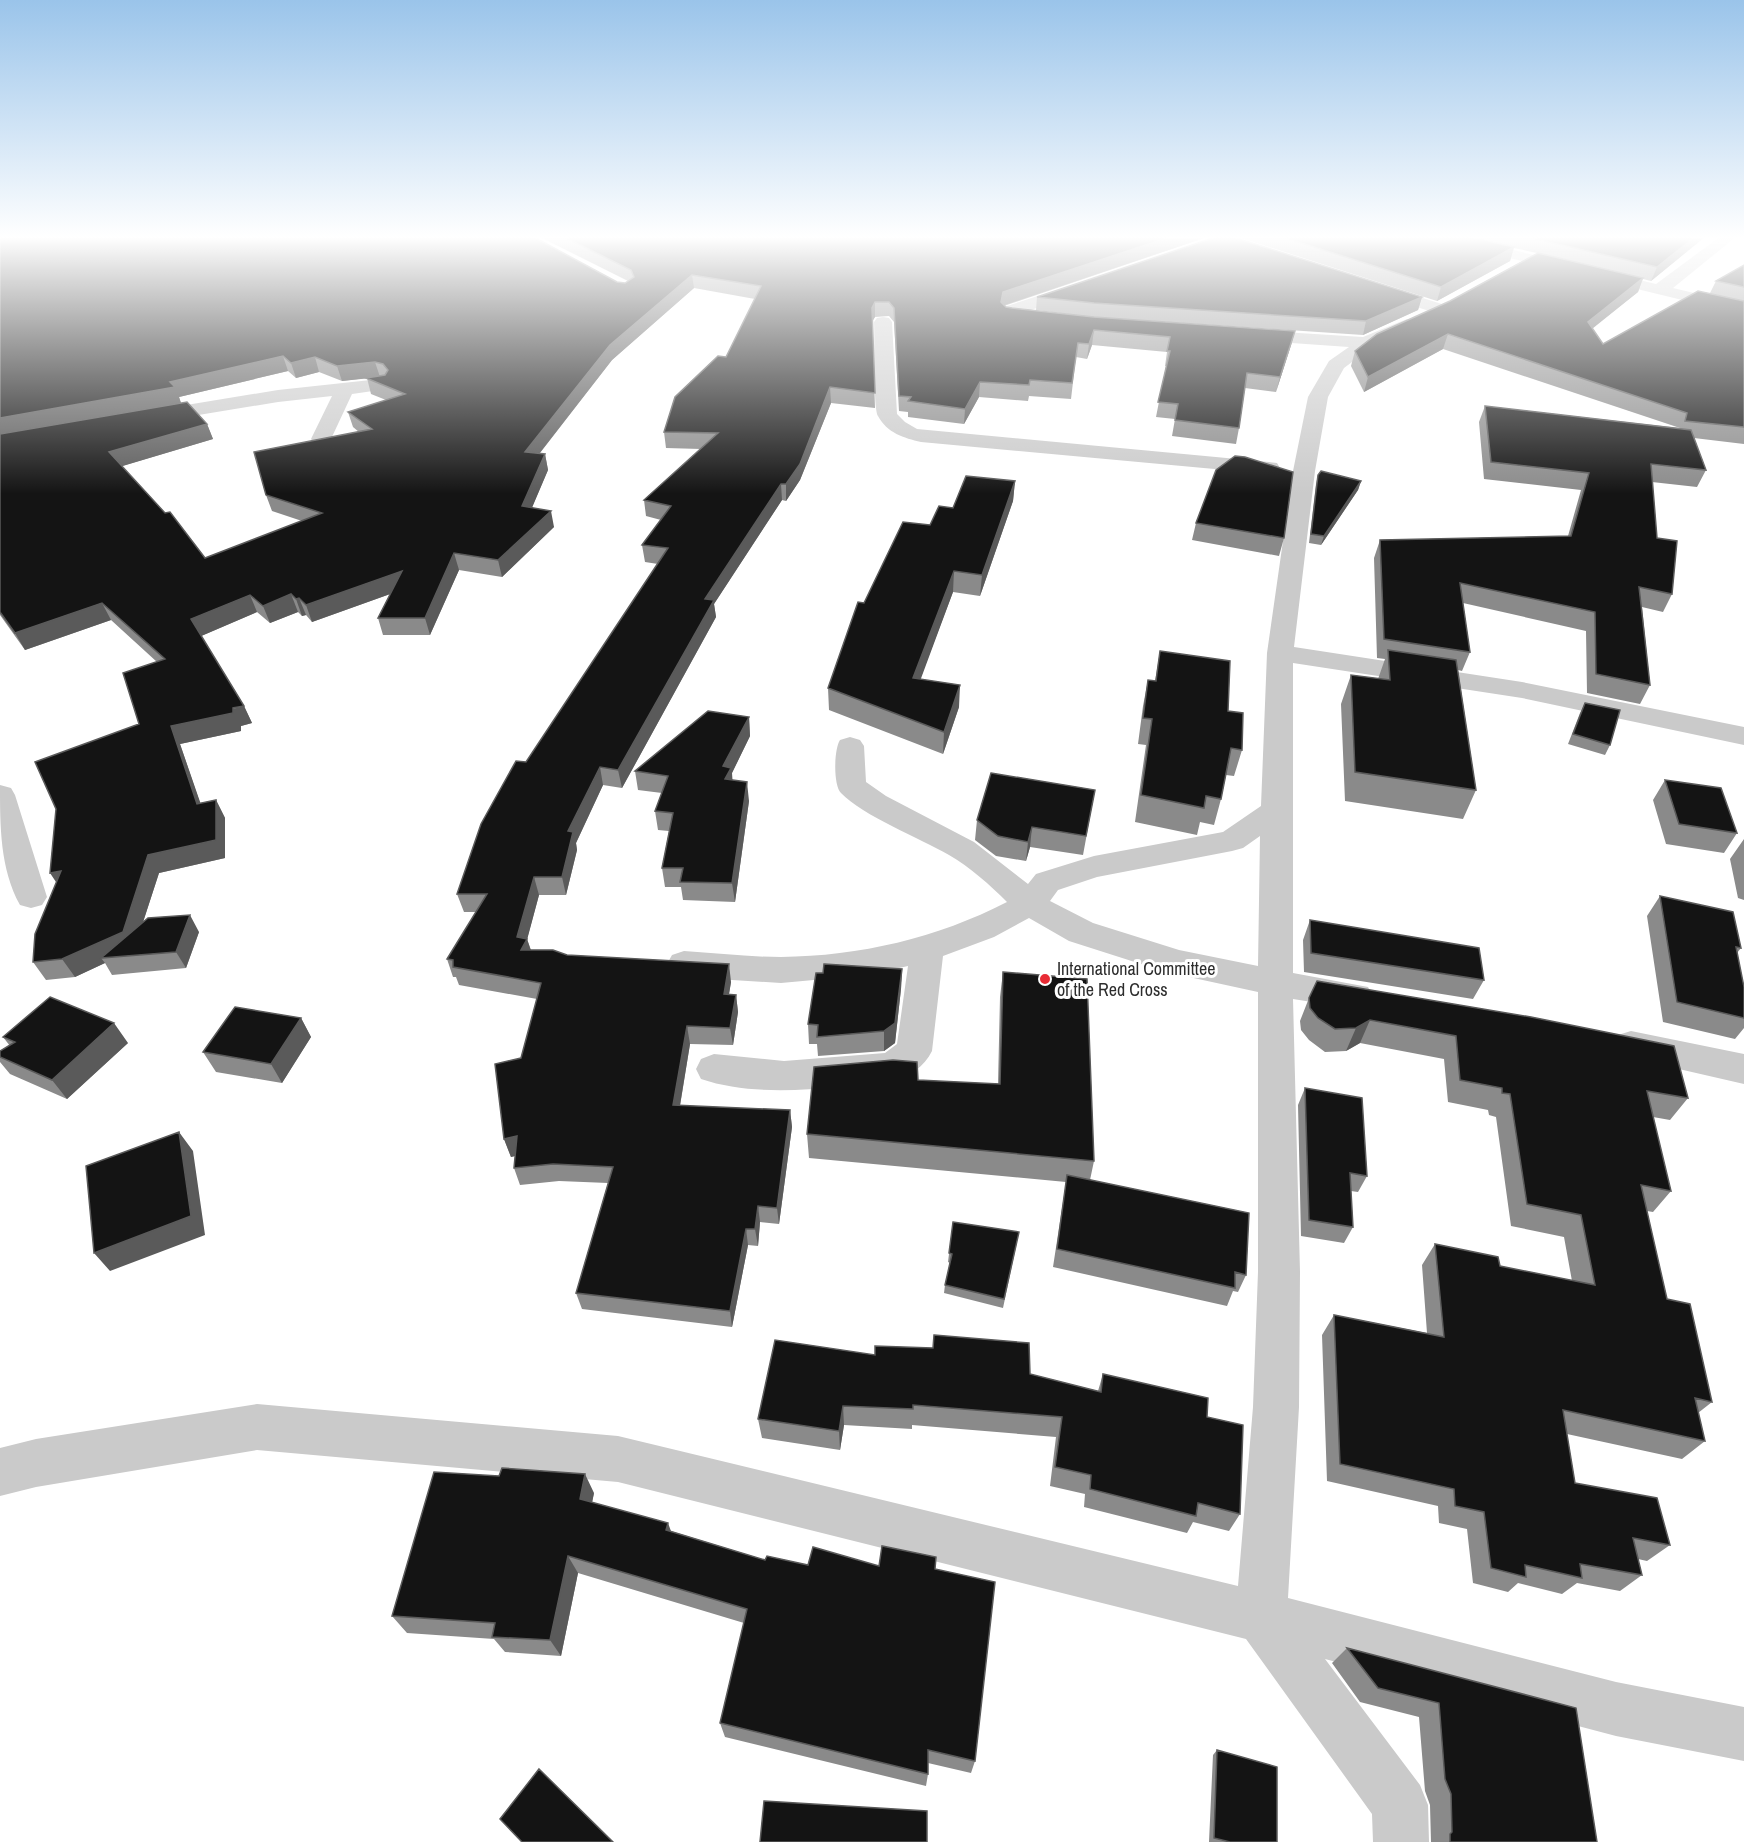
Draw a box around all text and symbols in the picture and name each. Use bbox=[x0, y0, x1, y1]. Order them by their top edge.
place label: International Committee of the Red Cross bbox=[1057, 956, 1215, 1002]
marker: International Committee of the Red Cross bbox=[1038, 972, 1052, 986]

